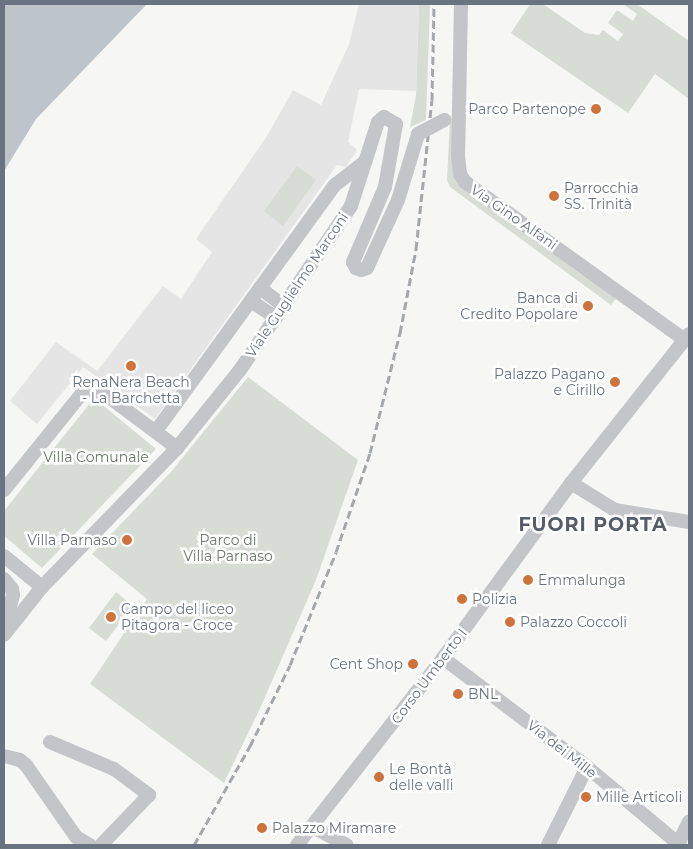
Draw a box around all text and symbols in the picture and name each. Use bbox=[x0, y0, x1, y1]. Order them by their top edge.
place label: Parco Partenope bbox=[468, 101, 586, 117]
marker: Parco Partenope bbox=[590, 103, 602, 115]
place label: Parrocchia SS. Trinità bbox=[564, 180, 639, 212]
street label: Via Gino Alfani bbox=[468, 181, 560, 253]
marker: Parrocchia SS. Trinità bbox=[548, 190, 560, 202]
street label: Viale Guglielmo Marconi bbox=[242, 209, 352, 361]
place label: Banca di Credito Popolare bbox=[460, 290, 578, 322]
marker: Banca di Credito Popolare bbox=[582, 300, 594, 312]
marker: RenaNera Beach - La Barchetta bbox=[125, 360, 137, 372]
place label: Palazzo Pagano e Cirillo bbox=[494, 366, 605, 398]
place label: RenaNera Beach - La Barchetta bbox=[72, 374, 190, 407]
marker: Palazzo Pagano e Cirillo bbox=[609, 376, 621, 388]
park label: Villa Comunale bbox=[43, 449, 149, 465]
district label: FUORI PORTA bbox=[517, 514, 669, 536]
place label: Villa Parnaso bbox=[27, 532, 117, 548]
park label: Parco di Villa Parnaso bbox=[183, 532, 273, 564]
marker: Villa Parnaso bbox=[121, 534, 133, 546]
place label: Emmalunga bbox=[538, 572, 626, 588]
marker: Emmalunga bbox=[522, 574, 534, 586]
place label: Polizia bbox=[472, 591, 517, 607]
marker: Polizia bbox=[456, 593, 468, 605]
place label: Campo del liceo Pitagora - Croce bbox=[121, 601, 234, 634]
marker: Campo del liceo Pitagora - Croce bbox=[105, 611, 117, 623]
place label: Palazzo Coccoli bbox=[520, 614, 627, 630]
marker: Palazzo Coccoli bbox=[504, 616, 516, 628]
street label: Corso Umberto I bbox=[388, 625, 470, 727]
place label: Cent Shop bbox=[330, 656, 403, 672]
marker: Cent Shop bbox=[407, 658, 419, 670]
place label: BNL bbox=[468, 686, 498, 702]
marker: BNL bbox=[452, 688, 464, 700]
street label: Via dei Mille bbox=[524, 717, 600, 781]
place label: Le Bontà delle valli bbox=[389, 761, 453, 794]
marker: Le Bontà delle valli bbox=[373, 771, 385, 783]
place label: Mille Articoli bbox=[596, 789, 682, 805]
marker: Mille Articoli bbox=[580, 791, 592, 803]
place label: Palazzo Miramare bbox=[272, 820, 396, 836]
marker: Palazzo Miramare bbox=[256, 822, 268, 834]

